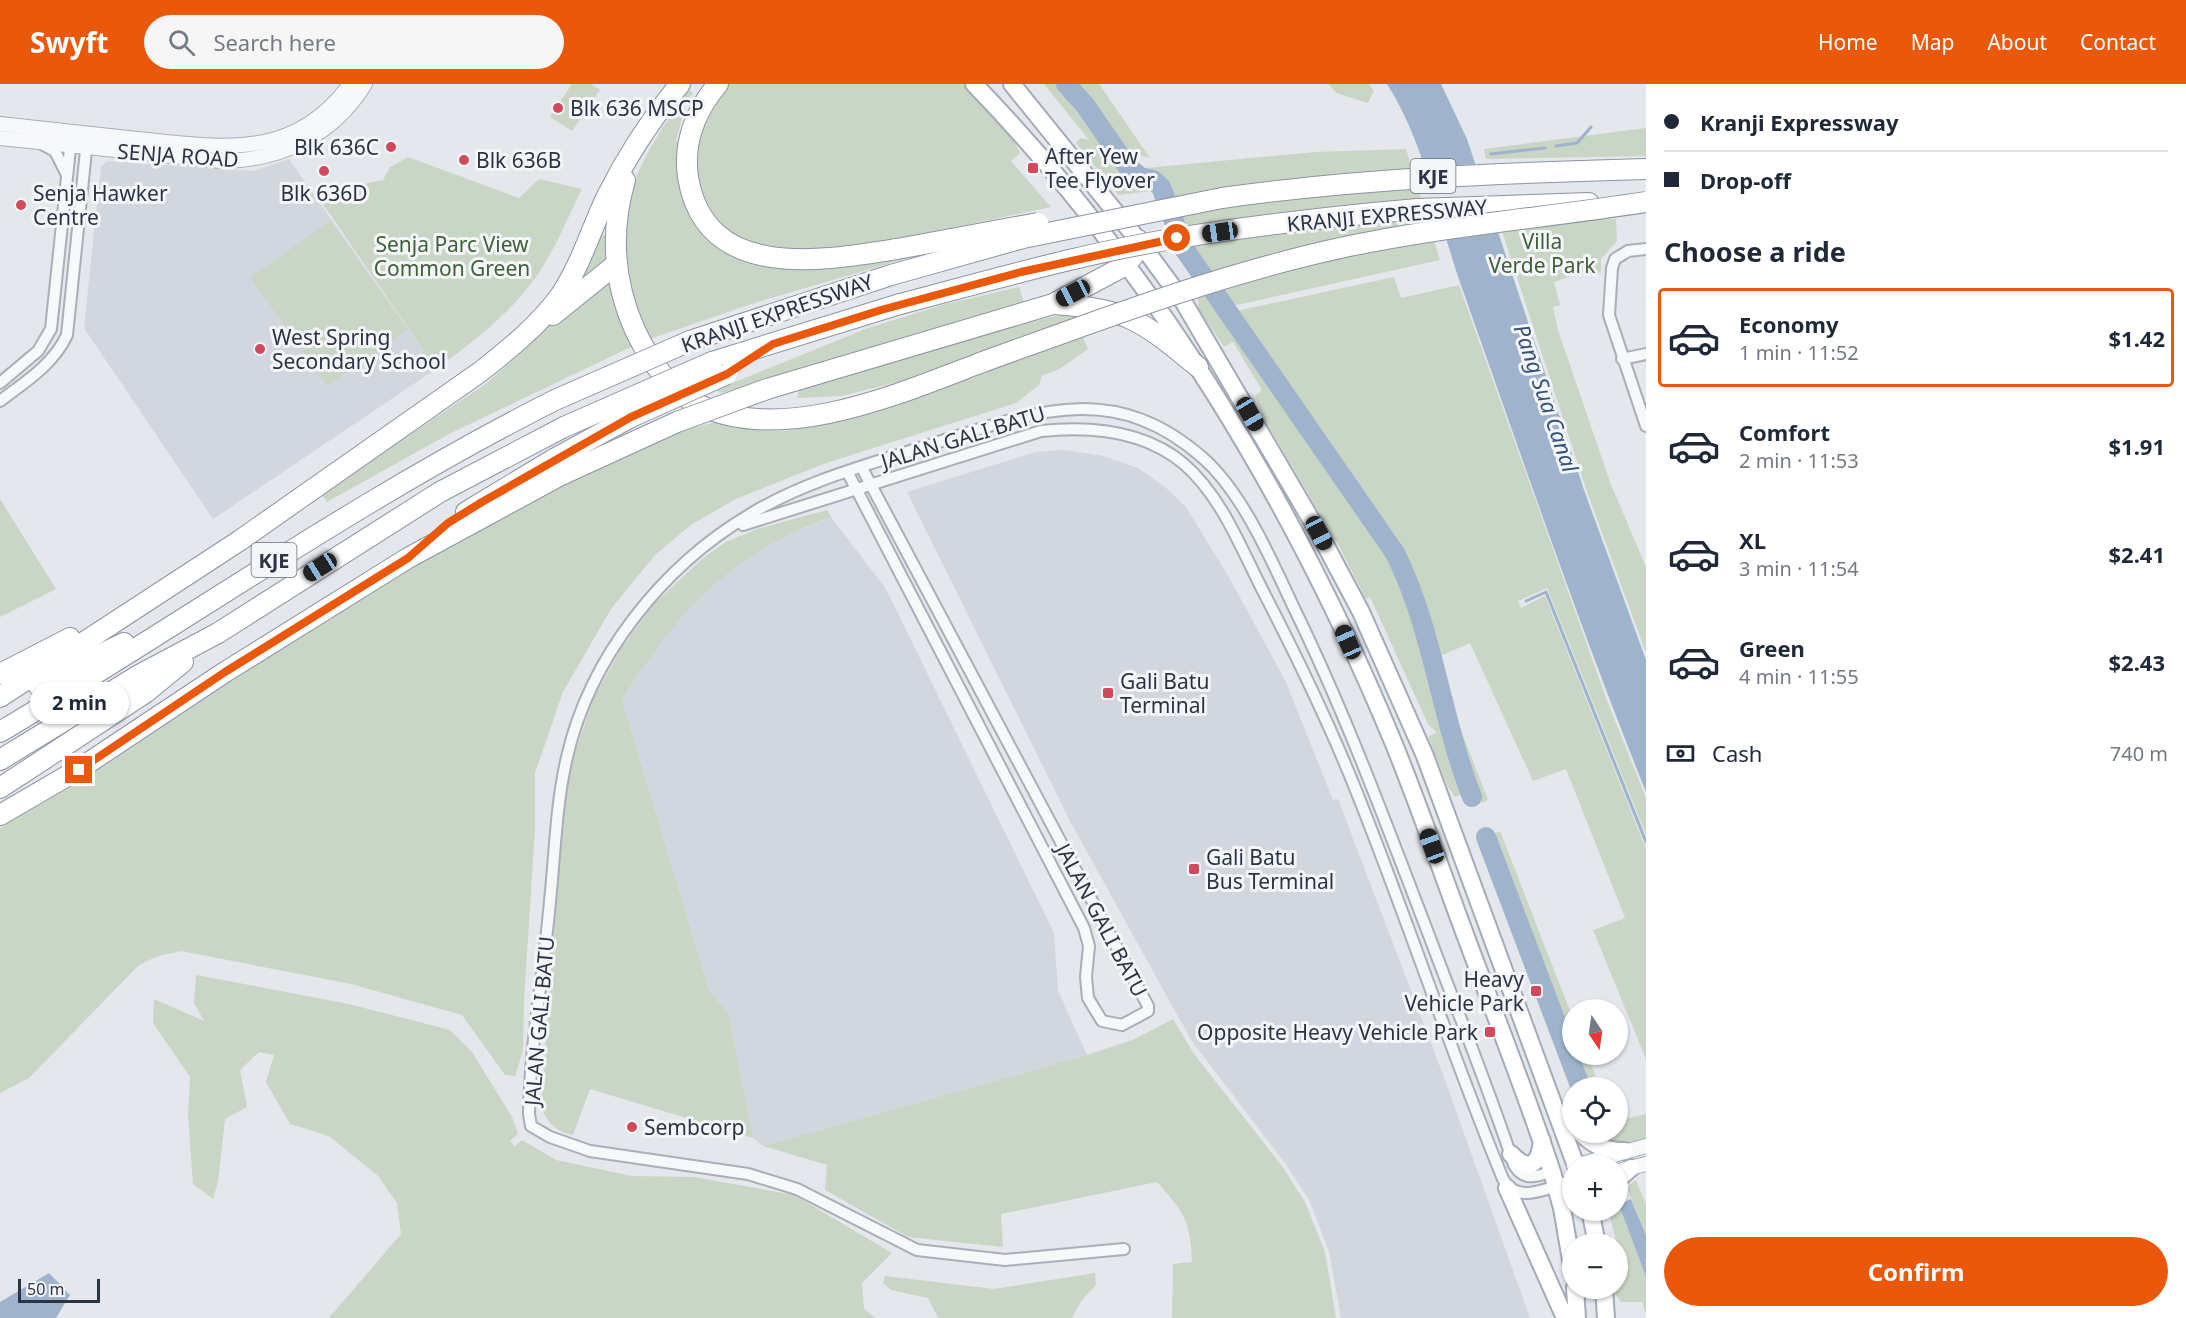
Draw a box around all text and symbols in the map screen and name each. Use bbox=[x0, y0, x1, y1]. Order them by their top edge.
search box bbox=[144, 15, 564, 69]
text: Swyft bbox=[30, 23, 108, 61]
icon: search bbox=[165, 26, 198, 59]
text: Search here bbox=[213, 27, 336, 57]
text: Home bbox=[1818, 28, 1878, 56]
text: Map bbox=[1911, 28, 1954, 56]
text: About bbox=[1987, 28, 2047, 56]
text: Contact bbox=[2080, 28, 2156, 56]
place label: Blk 636 MSCP bbox=[570, 94, 704, 122]
marker: Blk 636 MSCP bbox=[551, 101, 565, 115]
text: Kranji Expressway bbox=[1700, 107, 1898, 137]
place label: Blk 636C bbox=[294, 133, 379, 161]
street label: SENJA ROAD bbox=[116, 137, 240, 173]
marker: Blk 636C bbox=[384, 140, 398, 154]
place label: After Yew Tee Flyover bbox=[1045, 142, 1155, 194]
place label: Blk 636B bbox=[476, 146, 561, 174]
marker: Blk 636B bbox=[457, 153, 471, 167]
road number: KJE bbox=[1410, 159, 1456, 193]
marker: After Yew Tee Flyover bbox=[1026, 161, 1040, 175]
marker: Blk 636D bbox=[317, 164, 331, 178]
text: Drop-off bbox=[1700, 165, 1791, 195]
place label: Senja Hawker Centre bbox=[33, 179, 168, 231]
place label: Blk 636D bbox=[280, 179, 368, 207]
street label: KRANJI EXPRESSWAY bbox=[1286, 192, 1488, 238]
marker: Senja Hawker Centre bbox=[14, 198, 28, 212]
car bbox=[1201, 221, 1239, 243]
route start bbox=[1163, 224, 1190, 251]
park label: Villa Verde Park bbox=[1489, 227, 1596, 279]
park label: Senja Parc View Common Green bbox=[374, 230, 530, 282]
text: Choose a ride bbox=[1664, 233, 1846, 270]
street label: KRANJI EXPRESSWAY bbox=[677, 267, 877, 359]
car bbox=[1053, 277, 1093, 309]
text: Economy bbox=[1739, 309, 1838, 339]
icon: car bbox=[1667, 311, 1721, 365]
water label: Pang Sua Canal bbox=[1508, 320, 1587, 477]
place label: West Spring Secondary School bbox=[272, 323, 446, 375]
text: $1.42 bbox=[2108, 323, 2165, 353]
text: 1 min · 11:52 bbox=[1739, 339, 1859, 366]
marker: West Spring Secondary School bbox=[253, 342, 267, 356]
car bbox=[1233, 394, 1267, 434]
street label: JALAN GALI BATU bbox=[876, 399, 1048, 476]
text: Comfort bbox=[1739, 417, 1830, 447]
icon: car bbox=[1667, 419, 1721, 473]
text: $1.91 bbox=[2108, 431, 2165, 461]
text: 2 min · 11:53 bbox=[1739, 447, 1859, 474]
car bbox=[1303, 513, 1335, 553]
text: XL bbox=[1739, 525, 1766, 555]
icon: car bbox=[1667, 527, 1721, 581]
text: $2.41 bbox=[2108, 539, 2165, 569]
road number: KJE bbox=[252, 543, 296, 577]
car bbox=[300, 550, 340, 584]
text: 3 min · 11:54 bbox=[1739, 555, 1859, 582]
car bbox=[1332, 622, 1364, 662]
text: Green bbox=[1739, 633, 1805, 663]
icon: car bbox=[1667, 635, 1721, 689]
text: $2.43 bbox=[2108, 647, 2165, 677]
text: 4 min · 11:55 bbox=[1739, 663, 1859, 690]
place label: Gali Batu Terminal bbox=[1120, 667, 1209, 719]
callout: 2 min bbox=[29, 683, 128, 725]
marker: Gali Batu Terminal bbox=[1101, 686, 1115, 700]
text: 2 min bbox=[52, 689, 107, 716]
icon: cash bbox=[1664, 737, 1697, 770]
text: Cash bbox=[1712, 738, 1762, 768]
text: 740 m bbox=[2110, 740, 2168, 767]
route end bbox=[65, 756, 92, 783]
car bbox=[1417, 826, 1447, 866]
street label: JALAN GALI BATU bbox=[1049, 837, 1154, 1002]
place label: Gali Batu Bus Terminal bbox=[1206, 843, 1334, 895]
marker: Gali Batu Bus Terminal bbox=[1187, 862, 1201, 876]
street label: JALAN GALI BATU bbox=[517, 935, 560, 1109]
place label: Heavy Vehicle Park bbox=[1404, 965, 1525, 1017]
marker: Heavy Vehicle Park bbox=[1529, 984, 1543, 998]
north arrow bbox=[1562, 999, 1628, 1065]
map controls bbox=[1562, 999, 1628, 1299]
place label: Opposite Heavy Vehicle Park bbox=[1197, 1018, 1479, 1046]
marker: Opposite Heavy Vehicle Park bbox=[1483, 1025, 1497, 1039]
button: locate bbox=[1562, 1077, 1628, 1143]
place label: Sembcorp bbox=[644, 1113, 744, 1141]
marker: Sembcorp bbox=[625, 1120, 639, 1134]
button: + bbox=[1562, 1155, 1628, 1221]
button: − bbox=[1562, 1233, 1628, 1299]
button: Confirm bbox=[1664, 1237, 2168, 1306]
scale bar bbox=[18, 1276, 100, 1304]
text: 50 m bbox=[27, 1278, 64, 1300]

